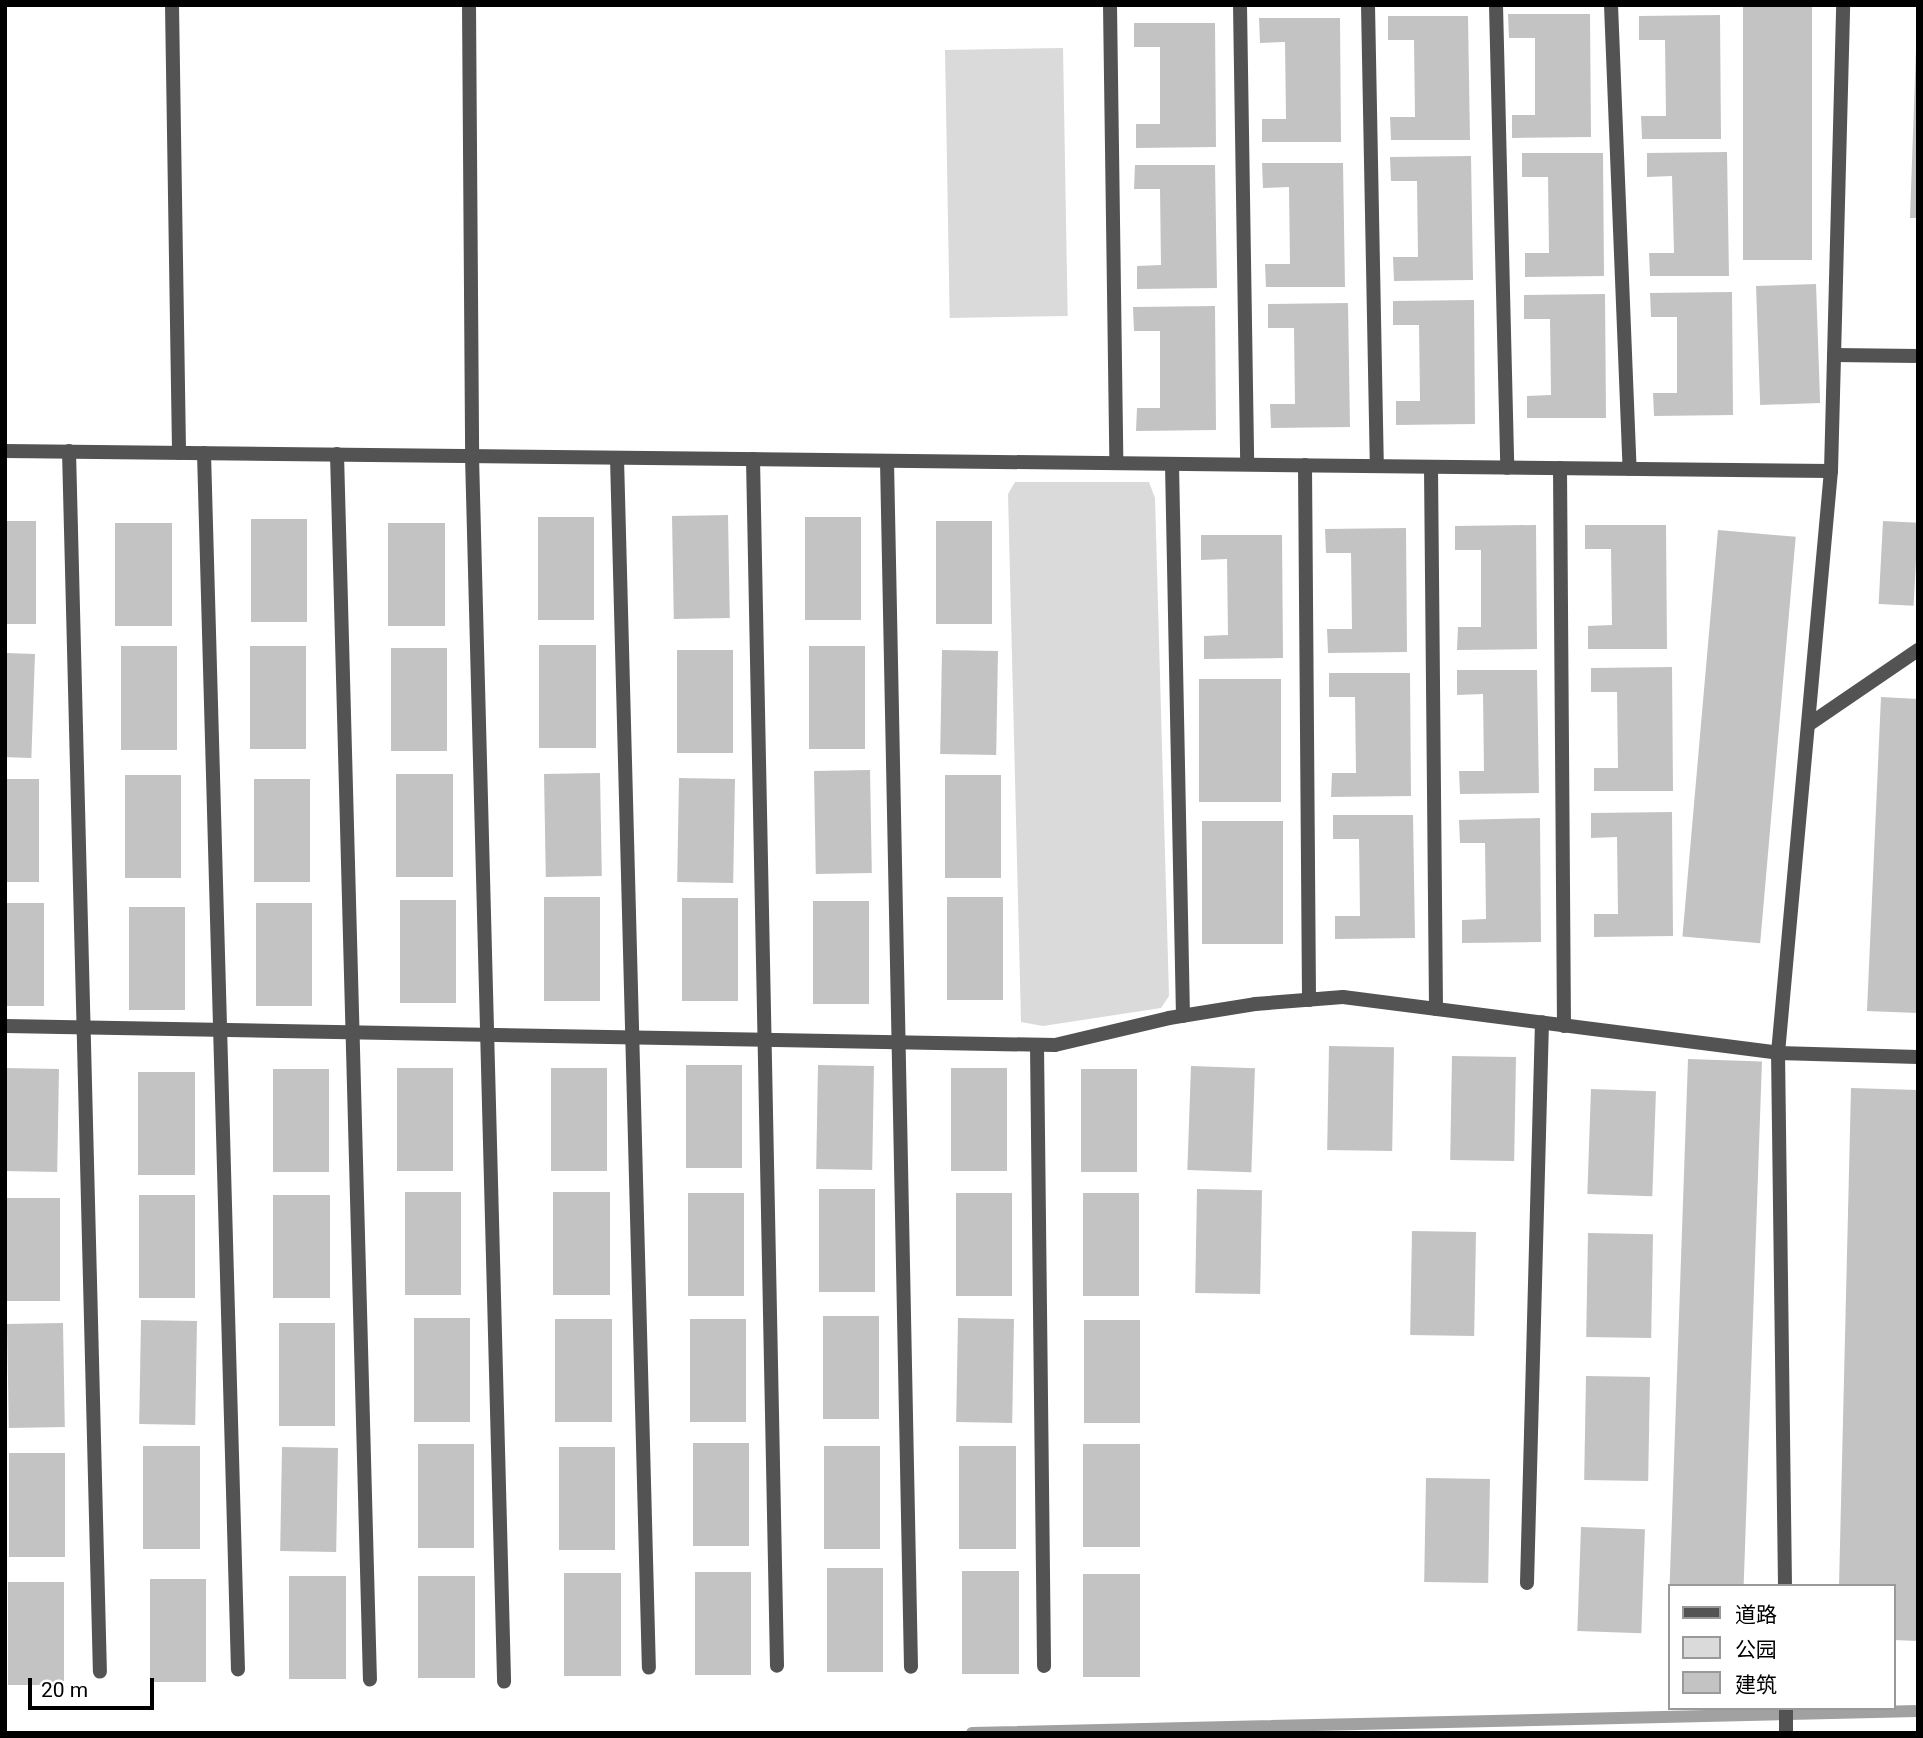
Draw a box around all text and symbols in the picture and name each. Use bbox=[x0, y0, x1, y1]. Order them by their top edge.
legend bbox=[1668, 1584, 1895, 1710]
text: 道路 bbox=[1735, 1603, 1777, 1627]
text: 公园 bbox=[1735, 1638, 1777, 1662]
scale bar bbox=[32, 1664, 158, 1708]
text: 建筑 bbox=[1735, 1673, 1777, 1697]
text: 20 m bbox=[41, 1678, 88, 1702]

